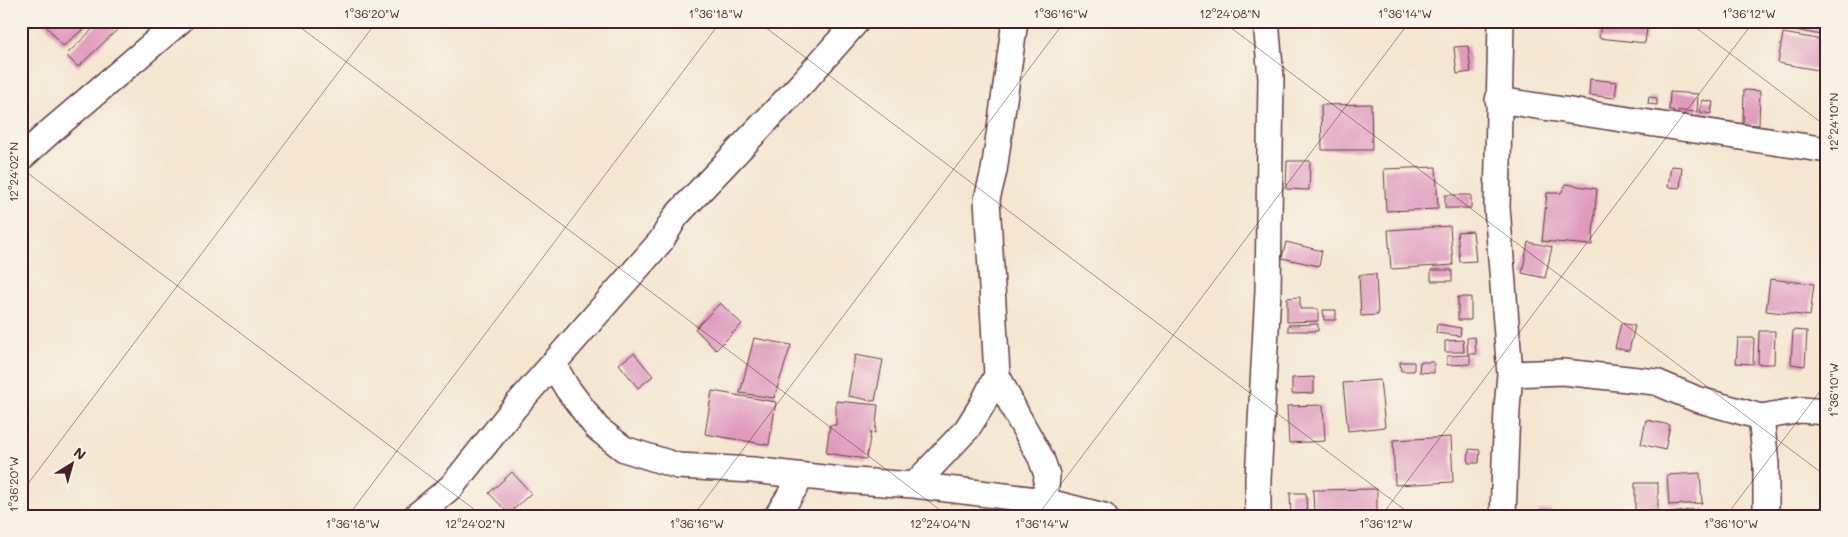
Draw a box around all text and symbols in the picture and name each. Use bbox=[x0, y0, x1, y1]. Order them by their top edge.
text: 1°36'20"W bbox=[344, 5, 400, 21]
text: 1°36'18"W bbox=[689, 5, 743, 21]
text: 1°36'16"W bbox=[1034, 5, 1088, 21]
text: 12°24'08"N bbox=[1200, 5, 1260, 21]
text: 1°36'14"W bbox=[1378, 5, 1432, 21]
text: 1°36'12"W bbox=[1722, 5, 1776, 21]
text: 12°24'10"N bbox=[1825, 93, 1841, 151]
text: 12°24'02"N bbox=[5, 142, 21, 202]
text: 1°36'10"W bbox=[1825, 363, 1841, 417]
north arrow bbox=[48, 440, 98, 490]
text: N bbox=[70, 442, 90, 464]
text: 1°36'20"W bbox=[5, 456, 21, 512]
text: 1°36'18"W bbox=[326, 515, 380, 531]
text: 12°24'02"N bbox=[445, 515, 505, 531]
text: 1°36'16"W bbox=[670, 515, 724, 531]
text: 12°24'04"N bbox=[910, 515, 970, 531]
text: 1°36'14"W bbox=[1015, 515, 1069, 531]
text: 1°36'12"W bbox=[1359, 515, 1413, 531]
text: 1°36'10"W bbox=[1704, 515, 1758, 531]

